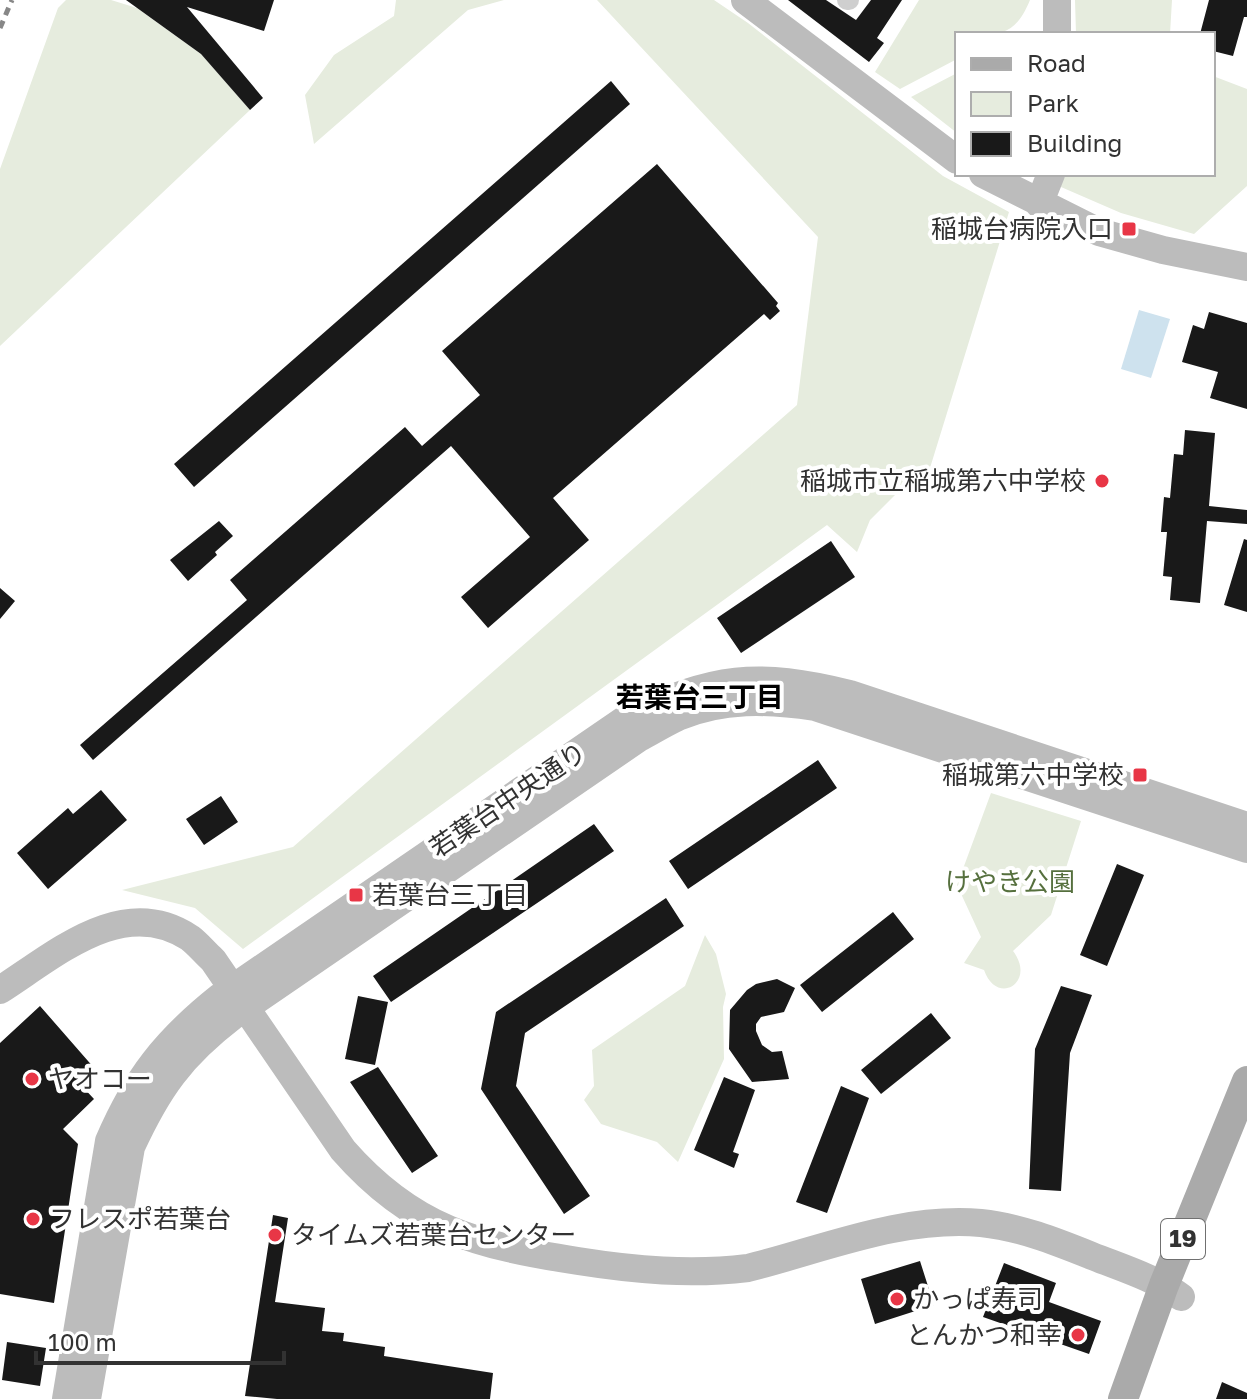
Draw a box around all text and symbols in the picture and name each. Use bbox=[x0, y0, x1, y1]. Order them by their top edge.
legend bbox=[955, 32, 1215, 176]
text: Road bbox=[1027, 48, 1086, 77]
text: Park bbox=[1027, 88, 1079, 117]
text: Building bbox=[1027, 128, 1122, 157]
place label: 稲城台病院入口 bbox=[931, 213, 1113, 244]
marker: 稲城台病院入口 bbox=[1120, 220, 1138, 238]
place label: 稲城市立稲城第六中学校 bbox=[800, 465, 1086, 496]
marker: 稲城市立稲城第六中学校 bbox=[1093, 472, 1111, 490]
district label: 若葉台三丁目 bbox=[616, 680, 784, 713]
street label: 若葉台中央通り bbox=[424, 736, 592, 863]
place label: 稲城第六中学校 bbox=[942, 759, 1124, 790]
marker: 稲城第六中学校 bbox=[1131, 766, 1149, 784]
park label: けやき公園 bbox=[945, 866, 1075, 897]
place label: 若葉台三丁目 bbox=[372, 879, 528, 910]
marker: 若葉台三丁目 bbox=[347, 886, 365, 904]
place label: ヤオコー bbox=[48, 1063, 152, 1094]
marker: ヤオコー bbox=[23, 1070, 41, 1088]
place label: フレスポ若葉台 bbox=[49, 1203, 231, 1234]
marker: フレスポ若葉台 bbox=[24, 1210, 42, 1228]
place label: タイムズ若葉台センター bbox=[291, 1219, 576, 1250]
road number: 19 bbox=[1161, 1219, 1205, 1259]
marker: タイムズ若葉台センター bbox=[266, 1226, 284, 1244]
place label: かっぱ寿司 bbox=[913, 1283, 1043, 1314]
marker: かっぱ寿司 bbox=[888, 1290, 906, 1308]
scale bar bbox=[36, 1315, 284, 1365]
place label: とんかつ和幸 bbox=[906, 1319, 1062, 1350]
marker: とんかつ和幸 bbox=[1069, 1326, 1087, 1344]
text: 100 m bbox=[48, 1327, 117, 1356]

